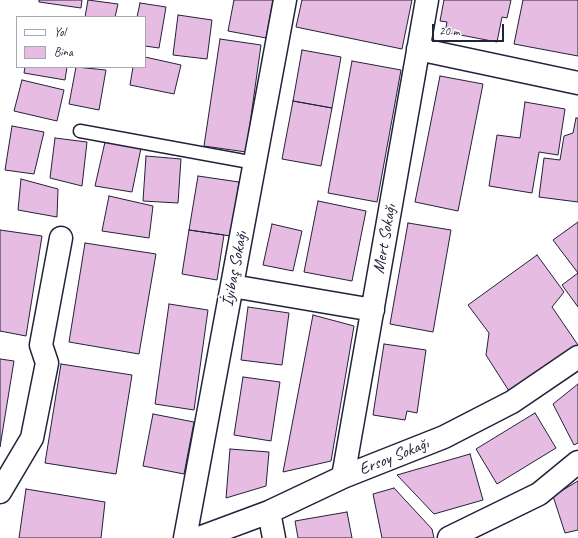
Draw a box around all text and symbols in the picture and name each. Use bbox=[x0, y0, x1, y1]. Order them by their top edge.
legend bbox=[16, 16, 146, 68]
scale bar bbox=[434, 16, 506, 42]
text: 20 m bbox=[439, 23, 459, 39]
text: Yol bbox=[54, 24, 66, 40]
text: Bina bbox=[54, 44, 73, 60]
street label: Mert Sokağı bbox=[369, 203, 401, 275]
street label: İyibaş Sokağı bbox=[218, 230, 252, 308]
street label: Ersoy Sokağı bbox=[356, 434, 432, 480]

